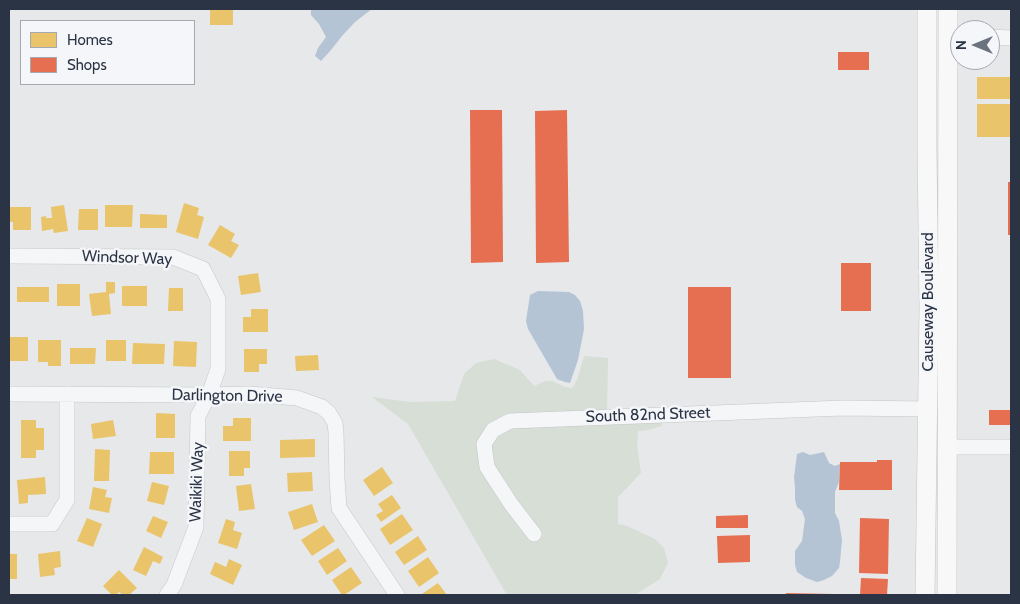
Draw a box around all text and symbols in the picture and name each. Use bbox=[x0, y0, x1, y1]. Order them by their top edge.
legend bbox=[20, 20, 195, 85]
north arrow bbox=[950, 20, 1000, 70]
text: Homes bbox=[67, 31, 113, 49]
text: N bbox=[952, 40, 970, 50]
text: Shops bbox=[67, 56, 107, 74]
street label: Causeway Boulevard bbox=[918, 232, 938, 372]
street label: Windsor Way bbox=[82, 247, 172, 269]
street label: Darlington Drive bbox=[171, 385, 283, 407]
street label: South 82nd Street bbox=[585, 403, 711, 427]
street label: Waikiki Way bbox=[186, 442, 208, 522]

